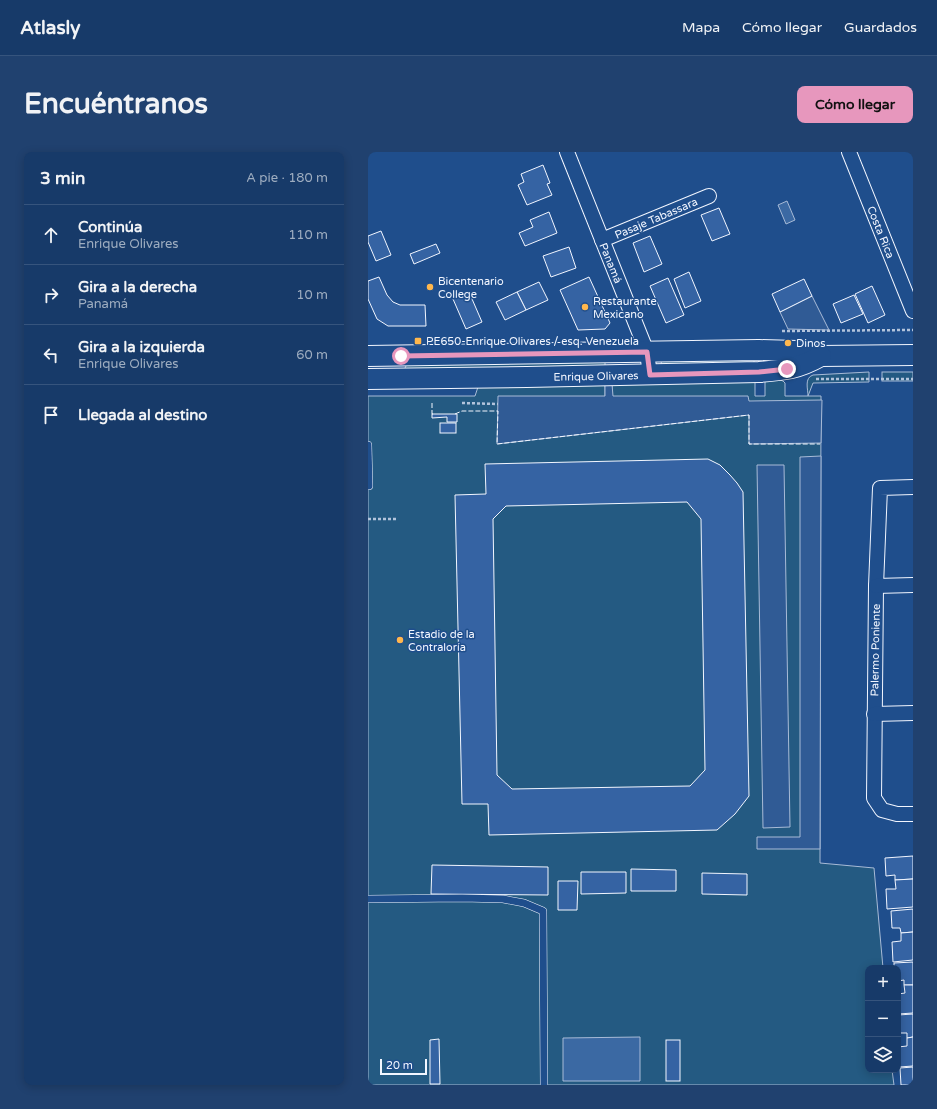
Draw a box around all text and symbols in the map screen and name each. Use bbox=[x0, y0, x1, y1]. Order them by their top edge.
text: Atlasly bbox=[20, 17, 80, 39]
text: Mapa bbox=[682, 19, 720, 36]
text: Cómo llegar bbox=[742, 19, 822, 36]
text: Guardados bbox=[844, 19, 917, 36]
button: Cómo llegar bbox=[797, 86, 913, 123]
text: Encuéntranos bbox=[24, 87, 208, 121]
text: 3 min bbox=[40, 168, 85, 189]
text: A pie · 180 m bbox=[246, 170, 328, 186]
street label: Pasaje Tabassara bbox=[613, 195, 700, 242]
street label: Costa Rica bbox=[864, 204, 897, 260]
text: Continúa bbox=[78, 218, 142, 236]
icon: ahead bbox=[40, 224, 62, 246]
text: 110 m bbox=[288, 227, 328, 243]
text: Enrique Olivares bbox=[78, 236, 179, 252]
street label: Panamá bbox=[597, 241, 625, 285]
place label: Bicentenario College bbox=[438, 275, 504, 301]
text: Gira a la derecha bbox=[78, 278, 197, 296]
marker: Bicentenario College bbox=[425, 282, 435, 292]
icon: right bbox=[40, 284, 62, 306]
text: 10 m bbox=[296, 287, 328, 303]
place label: Restaurante Mexicano bbox=[593, 295, 657, 321]
text: Panamá bbox=[78, 296, 128, 312]
marker: Restaurante Mexicano bbox=[580, 302, 590, 312]
place label: PE650-Enrique Olivares / esq. Venezuela bbox=[426, 335, 639, 348]
marker: PE650-Enrique Olivares / esq. Venezuela bbox=[413, 336, 423, 346]
place label: Dinos bbox=[796, 337, 826, 350]
text: Gira a la izquierda bbox=[78, 338, 205, 356]
marker: Dinos bbox=[783, 338, 793, 348]
icon: left bbox=[40, 344, 62, 366]
text: 60 m bbox=[296, 347, 328, 363]
route start bbox=[392, 347, 410, 365]
text: Enrique Olivares bbox=[78, 356, 179, 372]
route end bbox=[778, 360, 796, 378]
street label: Enrique Olivares bbox=[553, 369, 639, 384]
icon: arrive bbox=[40, 404, 62, 426]
text: Llegada al destino bbox=[78, 406, 207, 424]
street label: Palermo Poniente bbox=[868, 604, 883, 696]
place label: Estadio de la Contraloría bbox=[408, 628, 475, 654]
marker: Estadio de la Contraloría bbox=[395, 635, 405, 645]
map controls bbox=[865, 965, 901, 1073]
button: + bbox=[865, 965, 901, 1001]
button: − bbox=[865, 1001, 901, 1037]
button: layers bbox=[865, 1037, 901, 1073]
scale bar bbox=[380, 1057, 427, 1076]
text: 20 m bbox=[386, 1059, 413, 1072]

